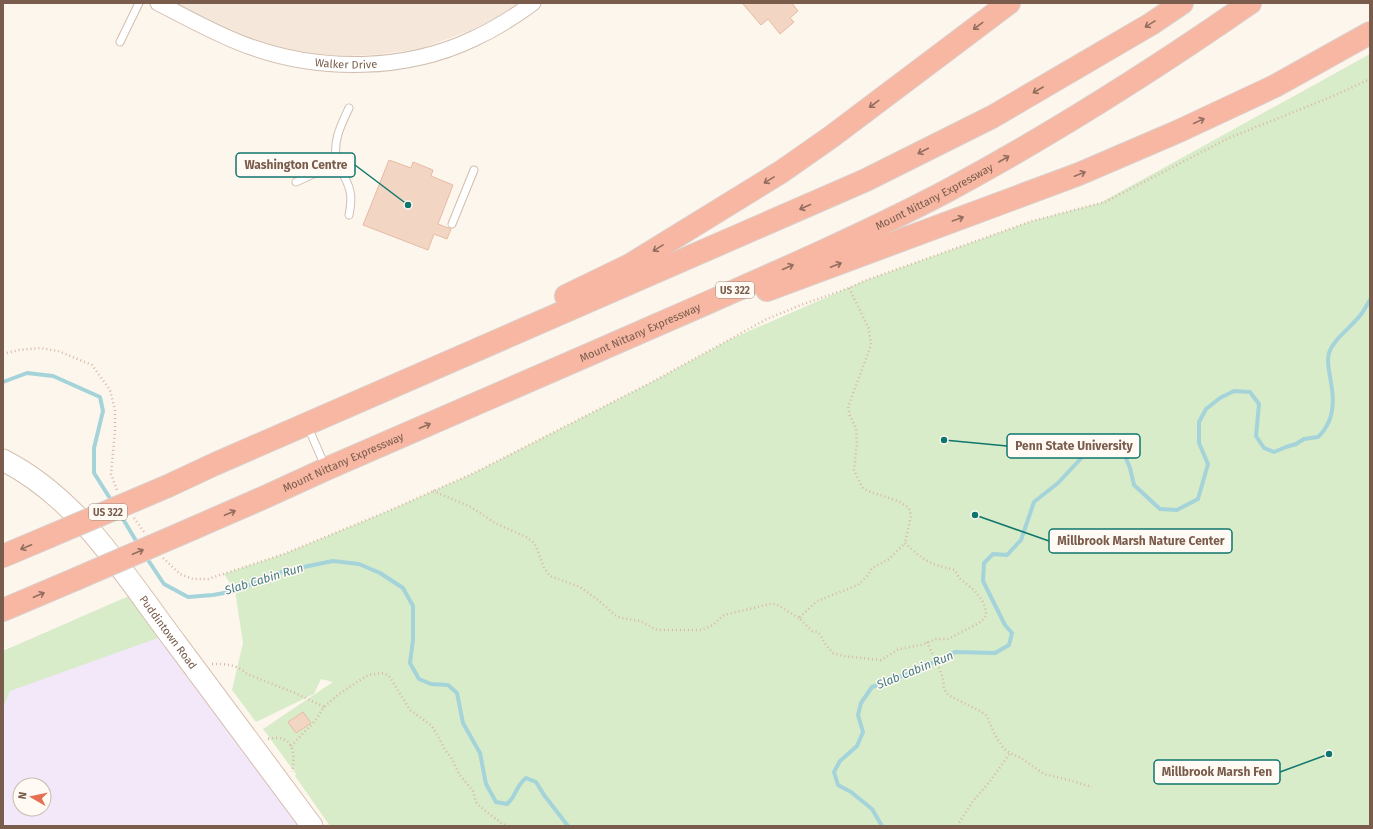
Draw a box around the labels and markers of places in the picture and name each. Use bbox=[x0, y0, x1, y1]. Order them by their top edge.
callout: Washington Centre bbox=[236, 153, 355, 177]
callout: Penn State University bbox=[1007, 434, 1140, 458]
callout: Millbrook Marsh Nature Center bbox=[1049, 529, 1232, 553]
callout: Millbrook Marsh Fen bbox=[1154, 760, 1280, 784]

